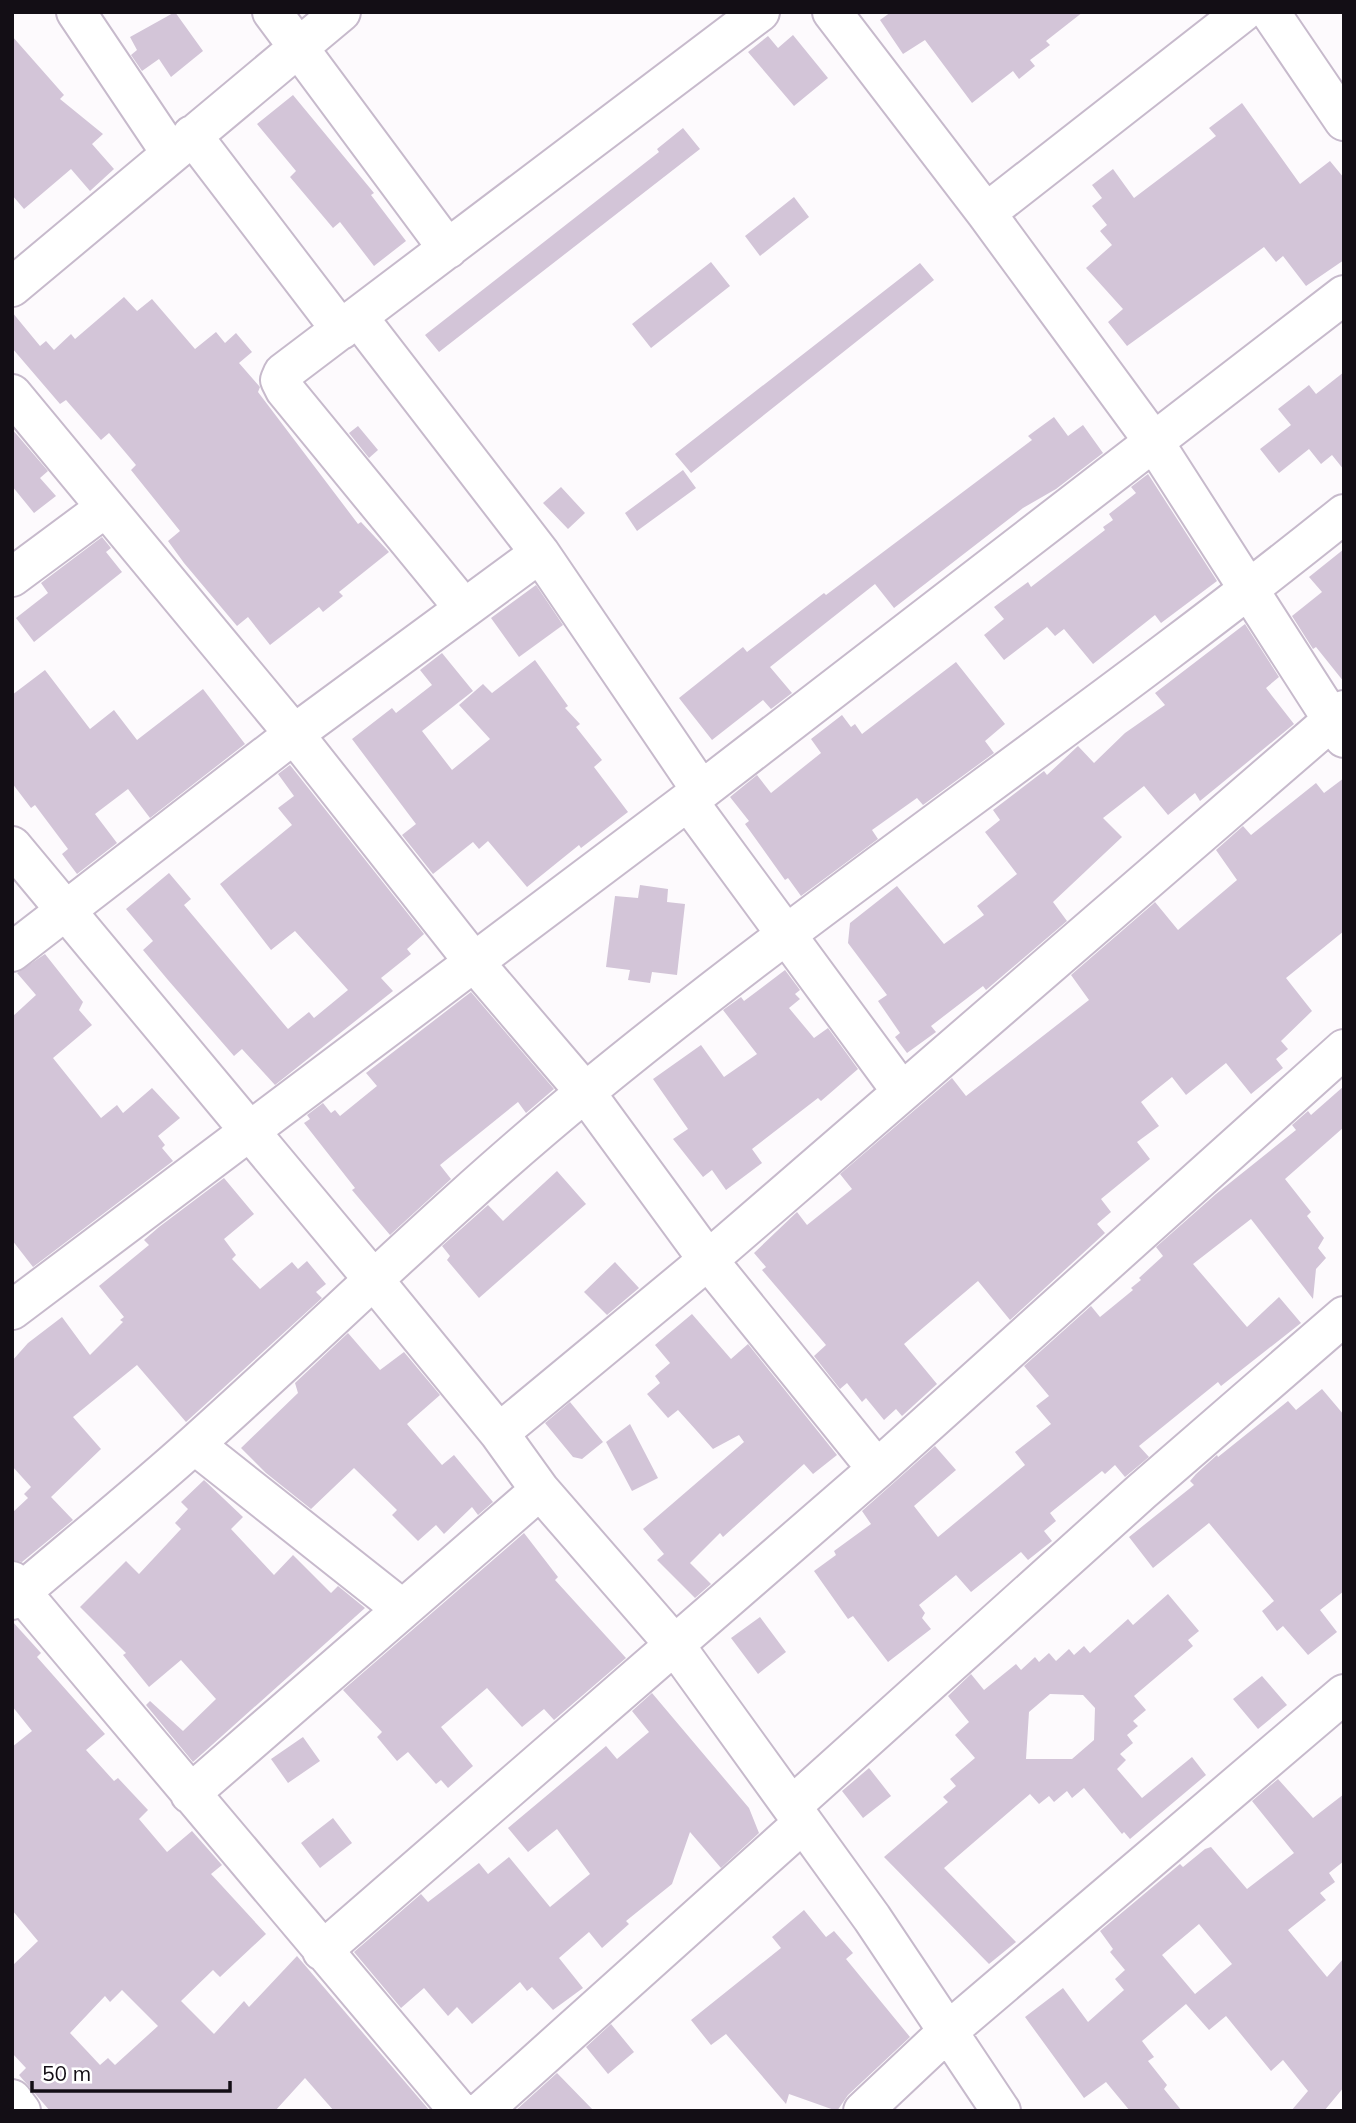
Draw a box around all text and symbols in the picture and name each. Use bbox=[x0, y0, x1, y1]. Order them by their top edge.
scale bar bbox=[32, 2050, 229, 2094]
text: 50 m bbox=[42, 2060, 91, 2086]

